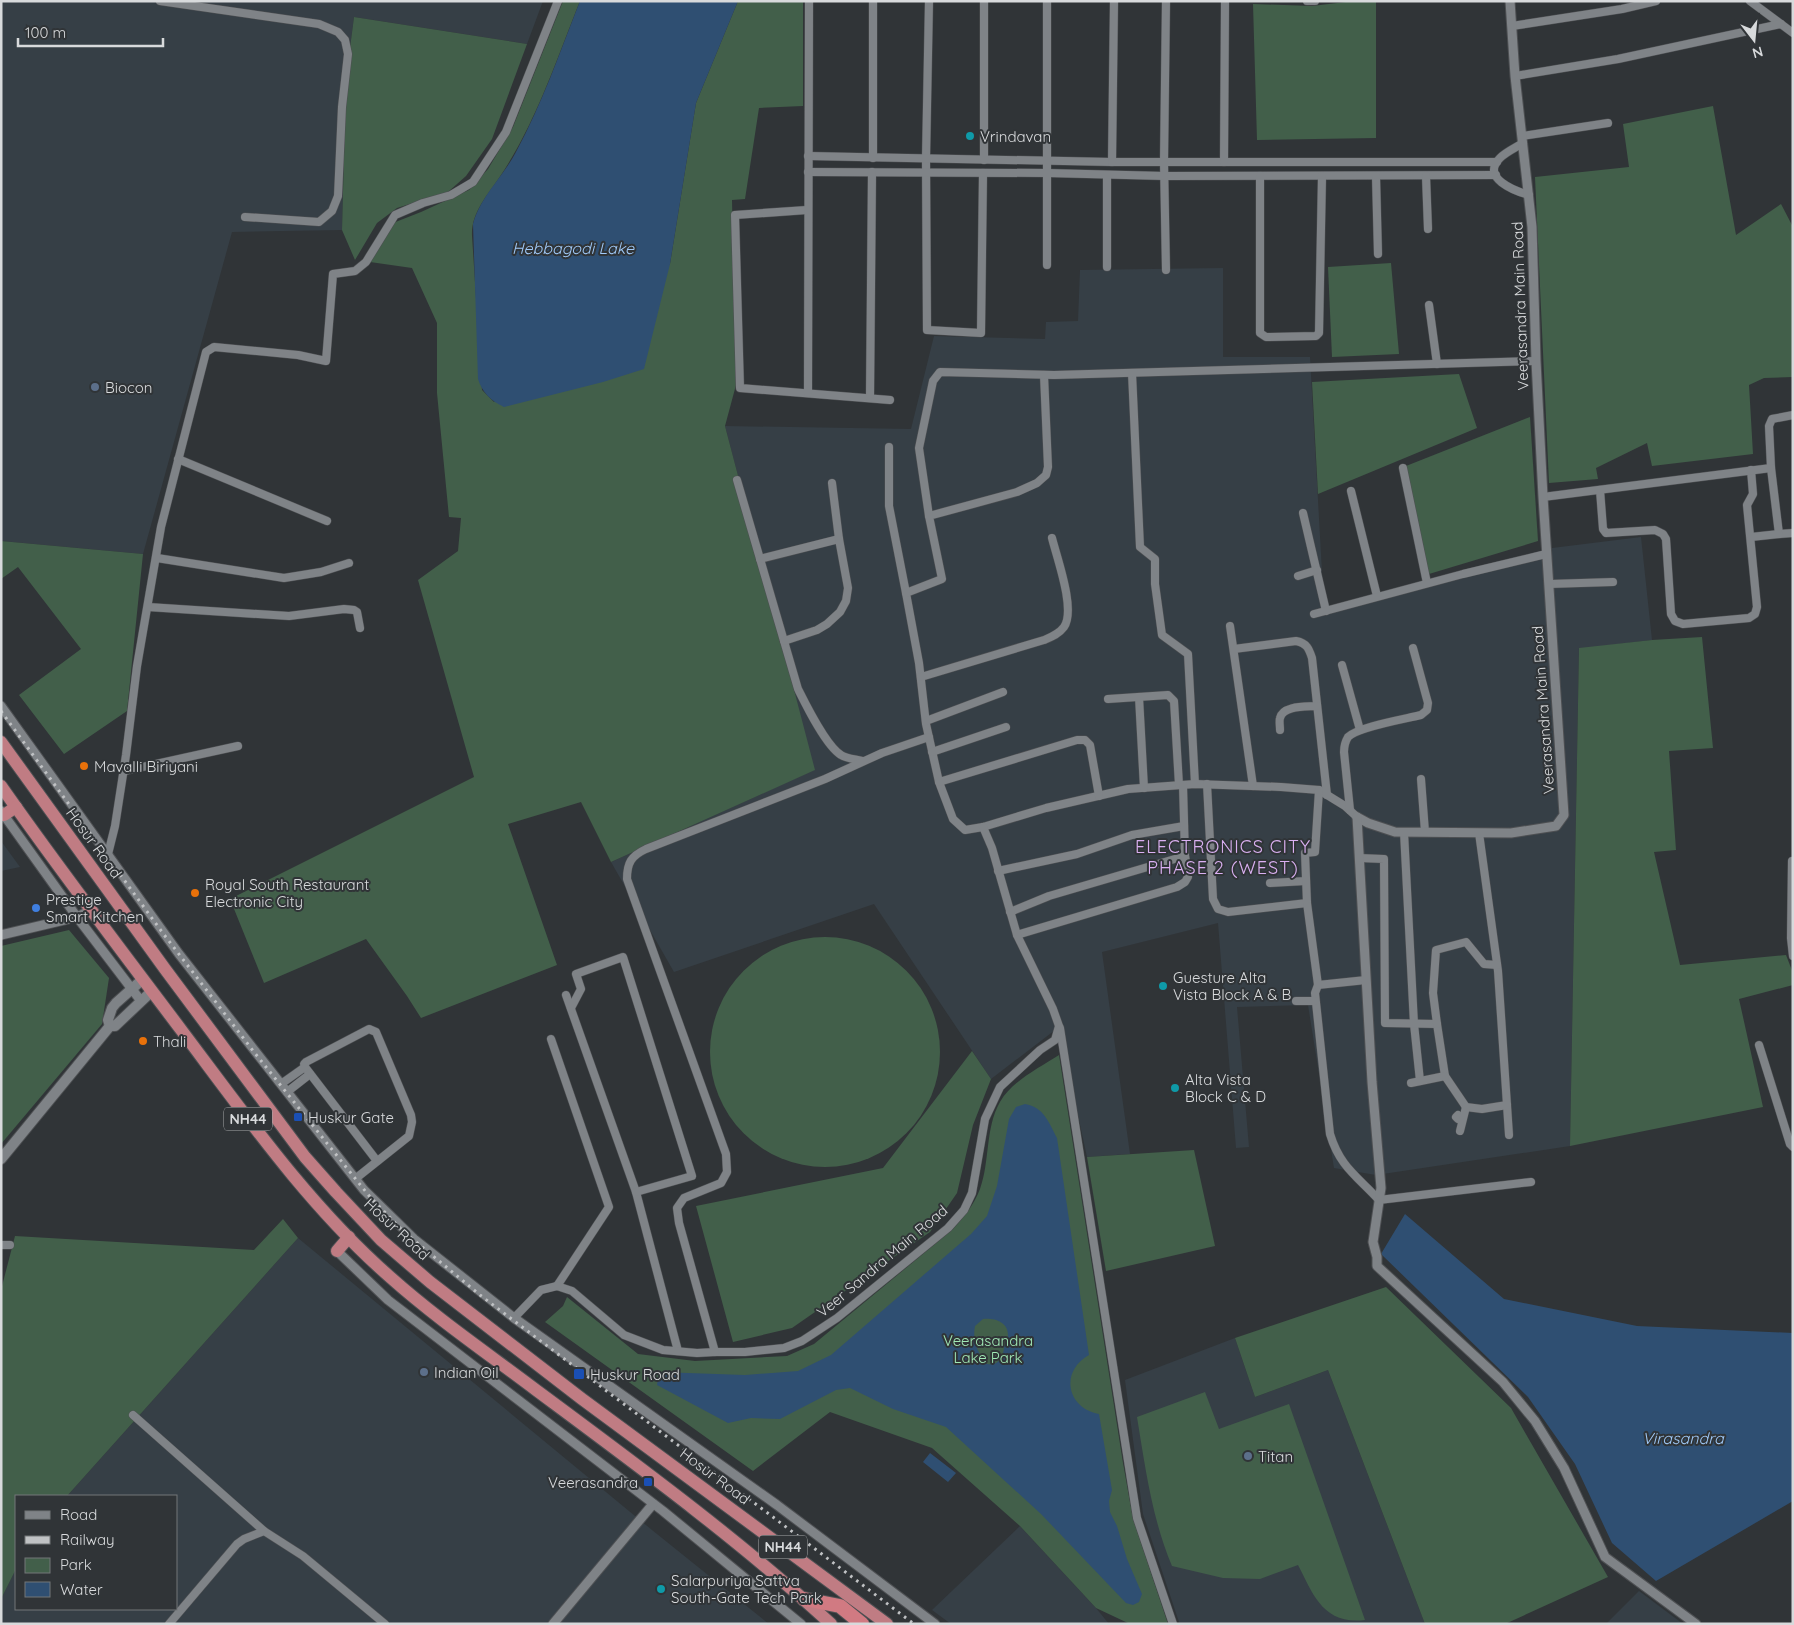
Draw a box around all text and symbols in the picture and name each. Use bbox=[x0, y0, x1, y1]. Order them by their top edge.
scale bar bbox=[18, 15, 162, 47]
north arrow bbox=[1729, 15, 1779, 65]
text: 100 m bbox=[25, 23, 66, 42]
text: N bbox=[1750, 42, 1765, 63]
place label: Vrindavan bbox=[980, 127, 1051, 146]
marker: Vrindavan bbox=[964, 130, 976, 142]
street label: Veerasandra Main Road bbox=[1508, 221, 1532, 391]
water label: Hebbagodi Lake bbox=[512, 238, 635, 258]
place label: Biocon bbox=[105, 378, 153, 397]
marker: Biocon bbox=[89, 381, 101, 393]
street label: Veerasandra Main Road bbox=[1528, 625, 1558, 795]
place label: Mavalli Biriyani bbox=[94, 757, 198, 776]
marker: Mavalli Biriyani bbox=[78, 760, 90, 772]
street label: Hosur Road bbox=[62, 804, 126, 882]
district label: ELECTRONICS CITY PHASE 2 (WEST) bbox=[1135, 835, 1311, 879]
place label: Royal South Restaurant Electronic City bbox=[205, 875, 369, 911]
marker: Royal South Restaurant Electronic City bbox=[189, 887, 201, 899]
place label: Prestige Smart Kitchen bbox=[46, 890, 144, 926]
marker: Prestige Smart Kitchen bbox=[30, 902, 42, 914]
place label: Guesture Alta Vista Block A & B bbox=[1173, 968, 1292, 1004]
marker: Guesture Alta Vista Block A & B bbox=[1157, 980, 1169, 992]
place label: Thali bbox=[153, 1032, 186, 1051]
marker: Thali bbox=[137, 1035, 149, 1047]
place label: Alta Vista Block C & D bbox=[1185, 1070, 1266, 1106]
marker: Alta Vista Block C & D bbox=[1169, 1082, 1181, 1094]
road number: NH44 bbox=[224, 1108, 272, 1130]
place label: Huskur Gate bbox=[308, 1108, 394, 1127]
marker: Huskur Gate bbox=[292, 1111, 304, 1123]
street label: Hosur Road bbox=[360, 1194, 434, 1264]
street label: Veer Sandra Main Road bbox=[813, 1201, 951, 1321]
park label: Veerasandra Lake Park bbox=[943, 1331, 1033, 1367]
place label: Indian Oil bbox=[434, 1363, 499, 1382]
place label: Huskur Road bbox=[590, 1365, 680, 1384]
marker: Indian Oil bbox=[418, 1366, 430, 1378]
marker: Huskur Road bbox=[572, 1367, 586, 1381]
water label: Virasandra bbox=[1642, 1428, 1725, 1448]
street label: Hosur Road bbox=[676, 1444, 754, 1508]
place label: Titan bbox=[1258, 1447, 1293, 1466]
marker: Titan bbox=[1242, 1450, 1254, 1462]
place label: Veerasandra bbox=[548, 1473, 638, 1492]
marker: Veerasandra bbox=[642, 1476, 654, 1488]
legend bbox=[15, 1495, 178, 1610]
text: Road bbox=[60, 1505, 97, 1524]
text: Railway bbox=[60, 1530, 115, 1549]
road number: NH44 bbox=[759, 1535, 807, 1558]
text: Park bbox=[60, 1555, 92, 1574]
place label: Salarpuriya Sattva South-Gate Tech Park bbox=[671, 1571, 822, 1607]
text: Water bbox=[60, 1580, 103, 1599]
marker: Salarpuriya Sattva South-Gate Tech Park bbox=[655, 1583, 667, 1595]

